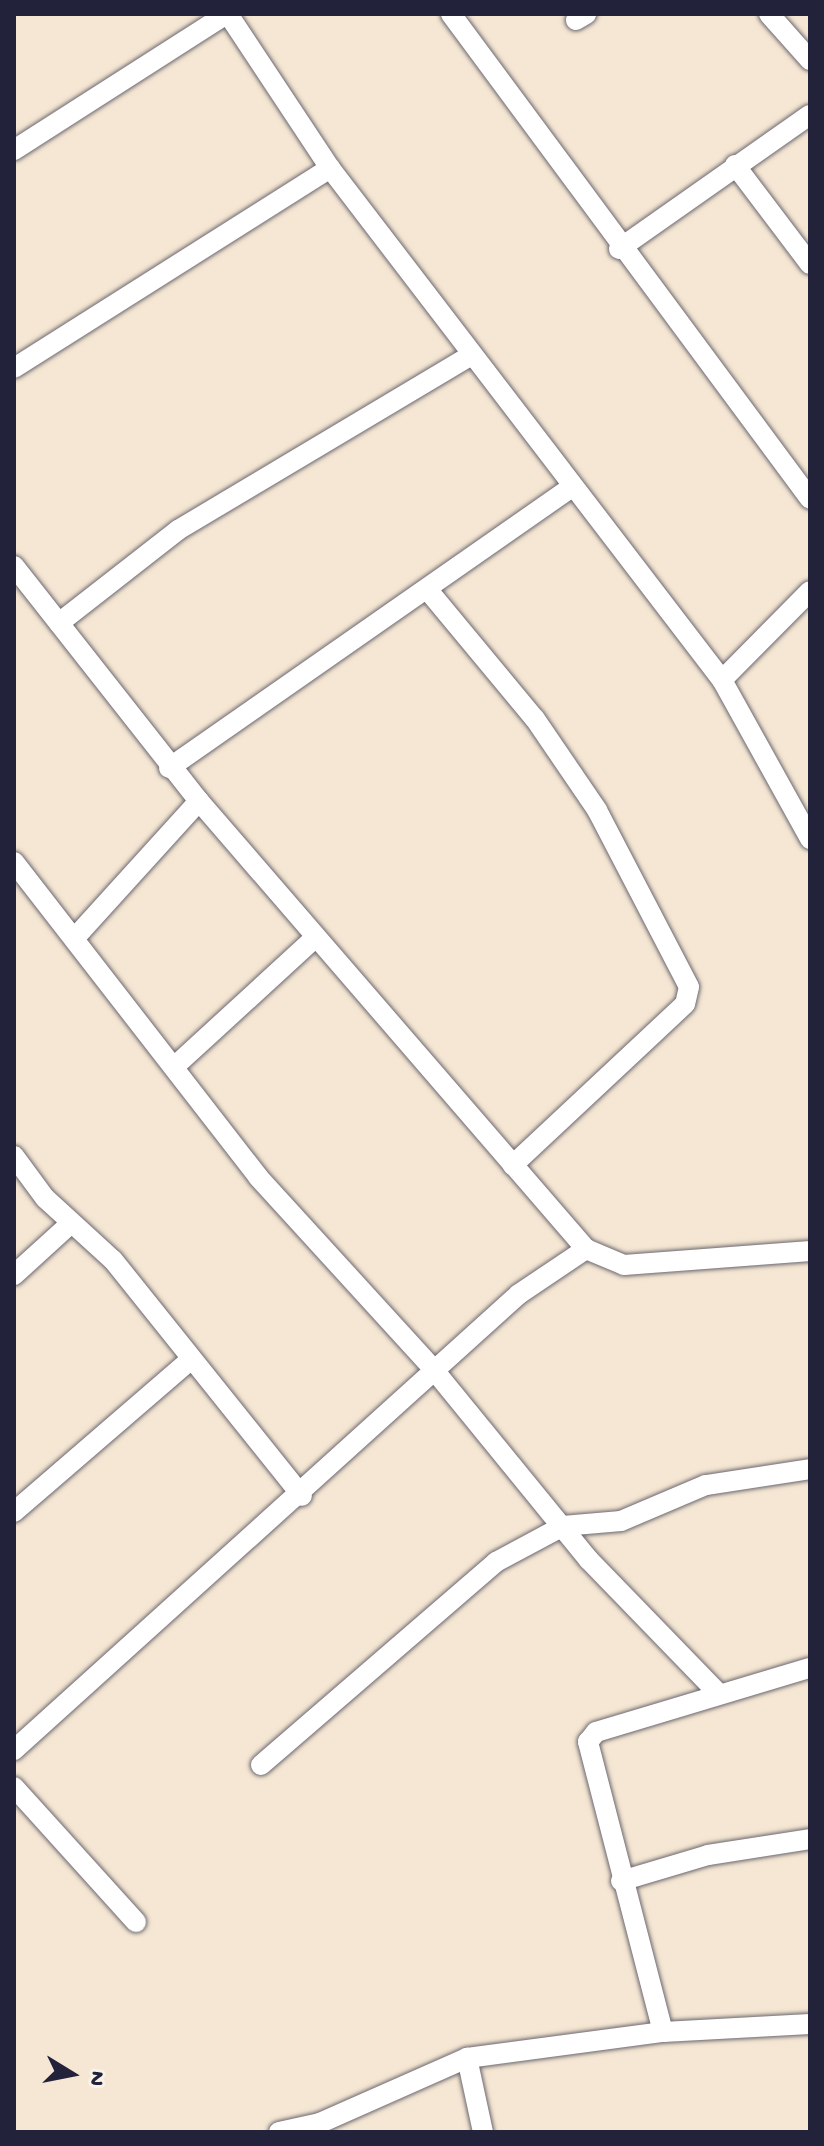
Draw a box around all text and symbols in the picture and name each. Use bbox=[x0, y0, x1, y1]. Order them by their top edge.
north arrow bbox=[32, 2034, 112, 2114]
text: N bbox=[82, 2069, 110, 2088]

